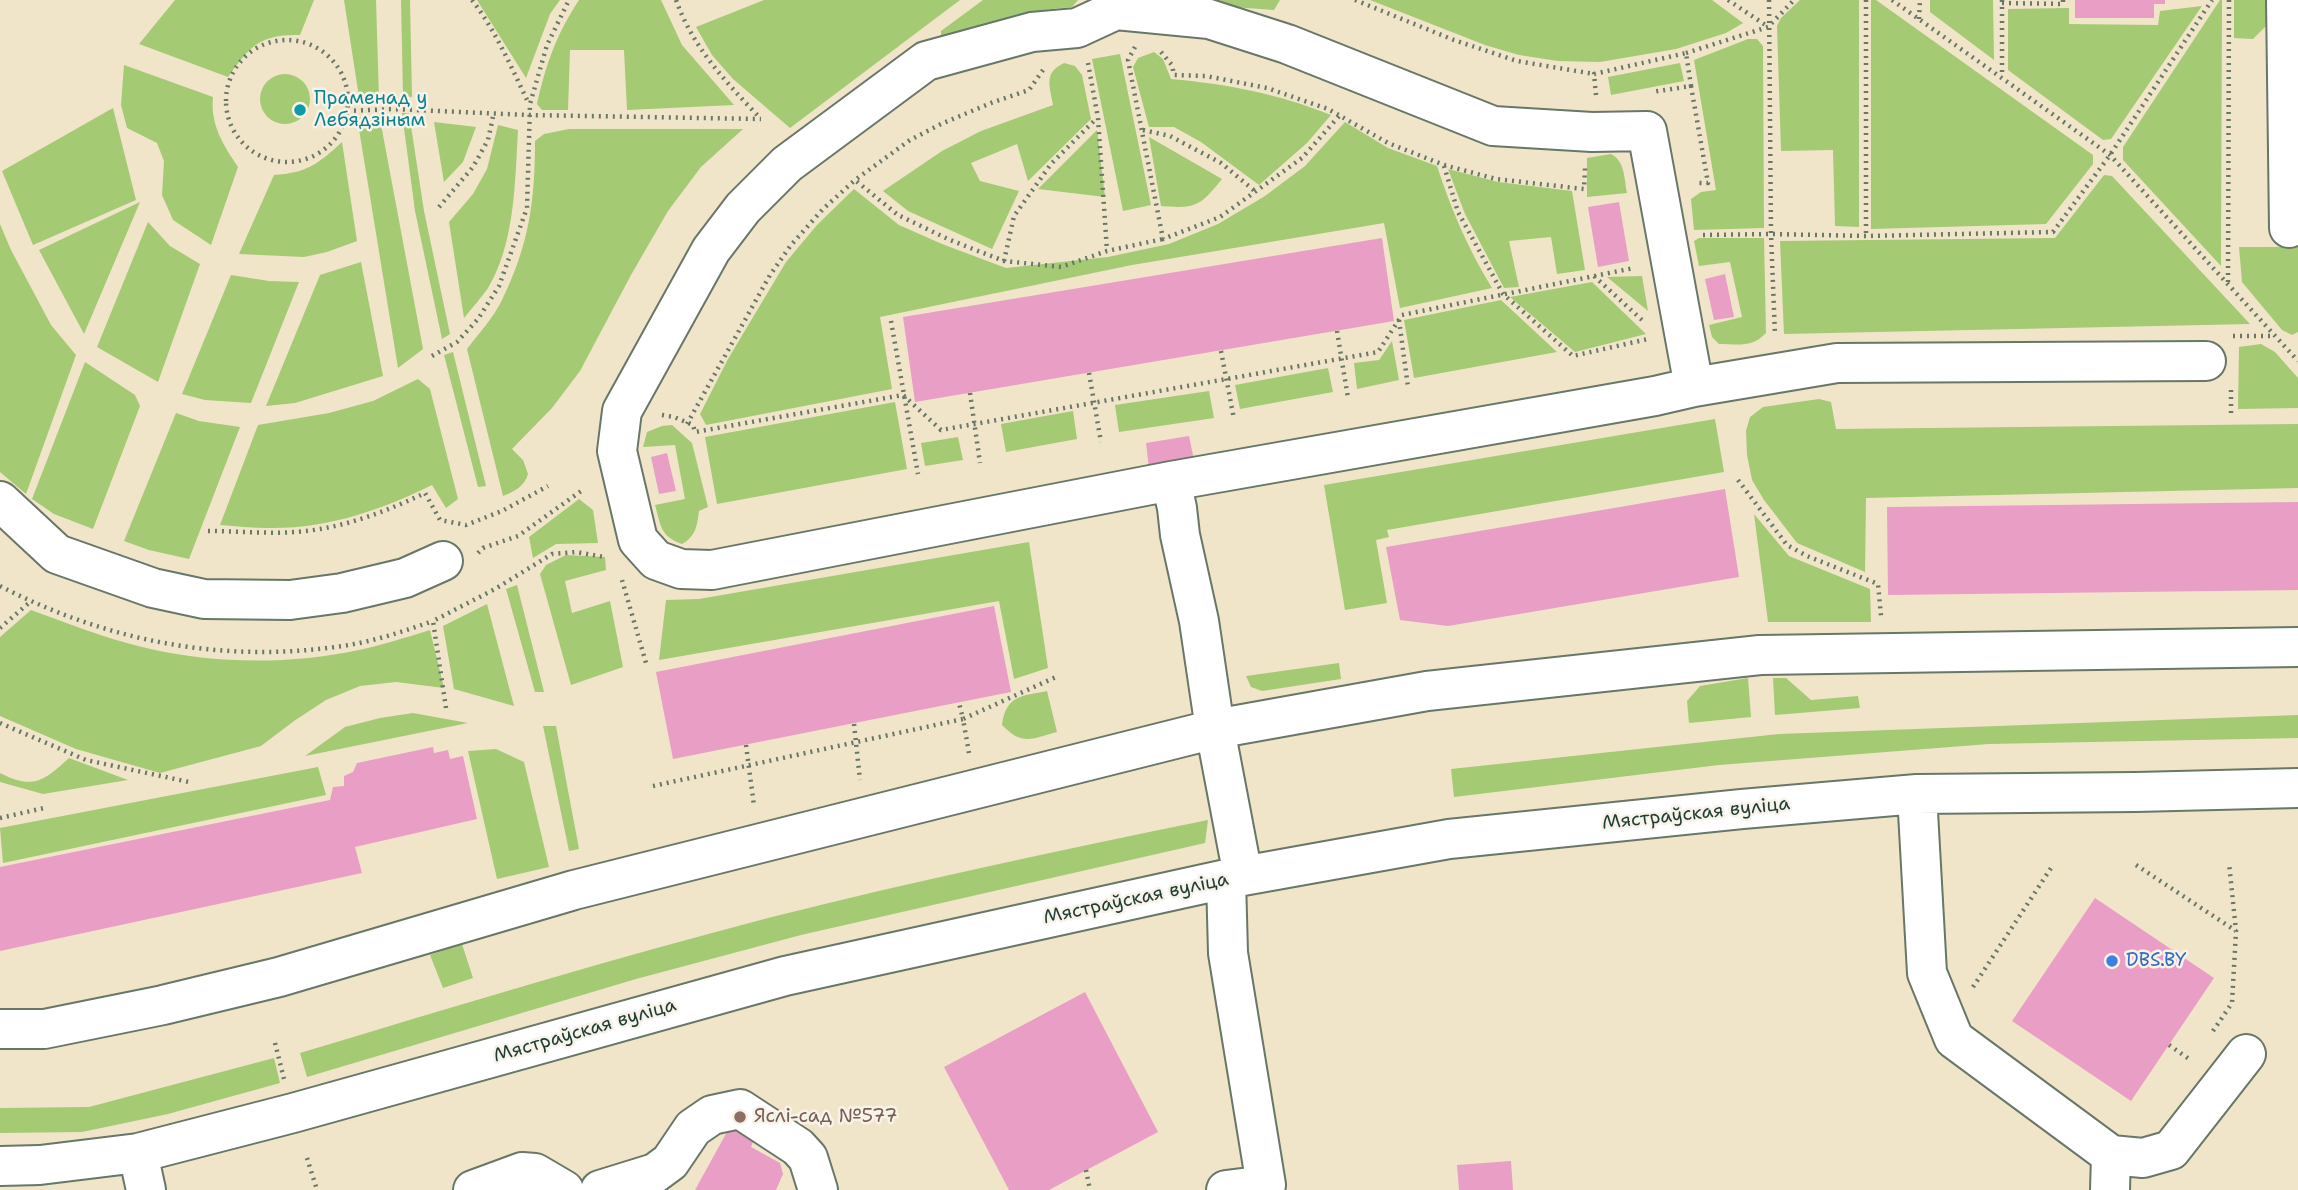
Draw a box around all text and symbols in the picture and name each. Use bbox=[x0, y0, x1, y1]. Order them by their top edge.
place label: Праменад у Лебядзіным bbox=[314, 88, 428, 132]
marker: Праменад у Лебядзіным bbox=[292, 102, 308, 118]
street label: Мястраўская вуліца bbox=[1601, 793, 1791, 835]
street label: Мястраўская вуліца bbox=[1041, 868, 1231, 930]
place label: DBS.BY bbox=[2126, 950, 2187, 972]
marker: DBS.BY bbox=[2104, 953, 2120, 969]
street label: Мястраўская вуліца bbox=[491, 994, 679, 1068]
place label: Яслі-сад №577 bbox=[754, 1106, 898, 1128]
marker: Яслі-сад №577 bbox=[732, 1109, 748, 1125]

